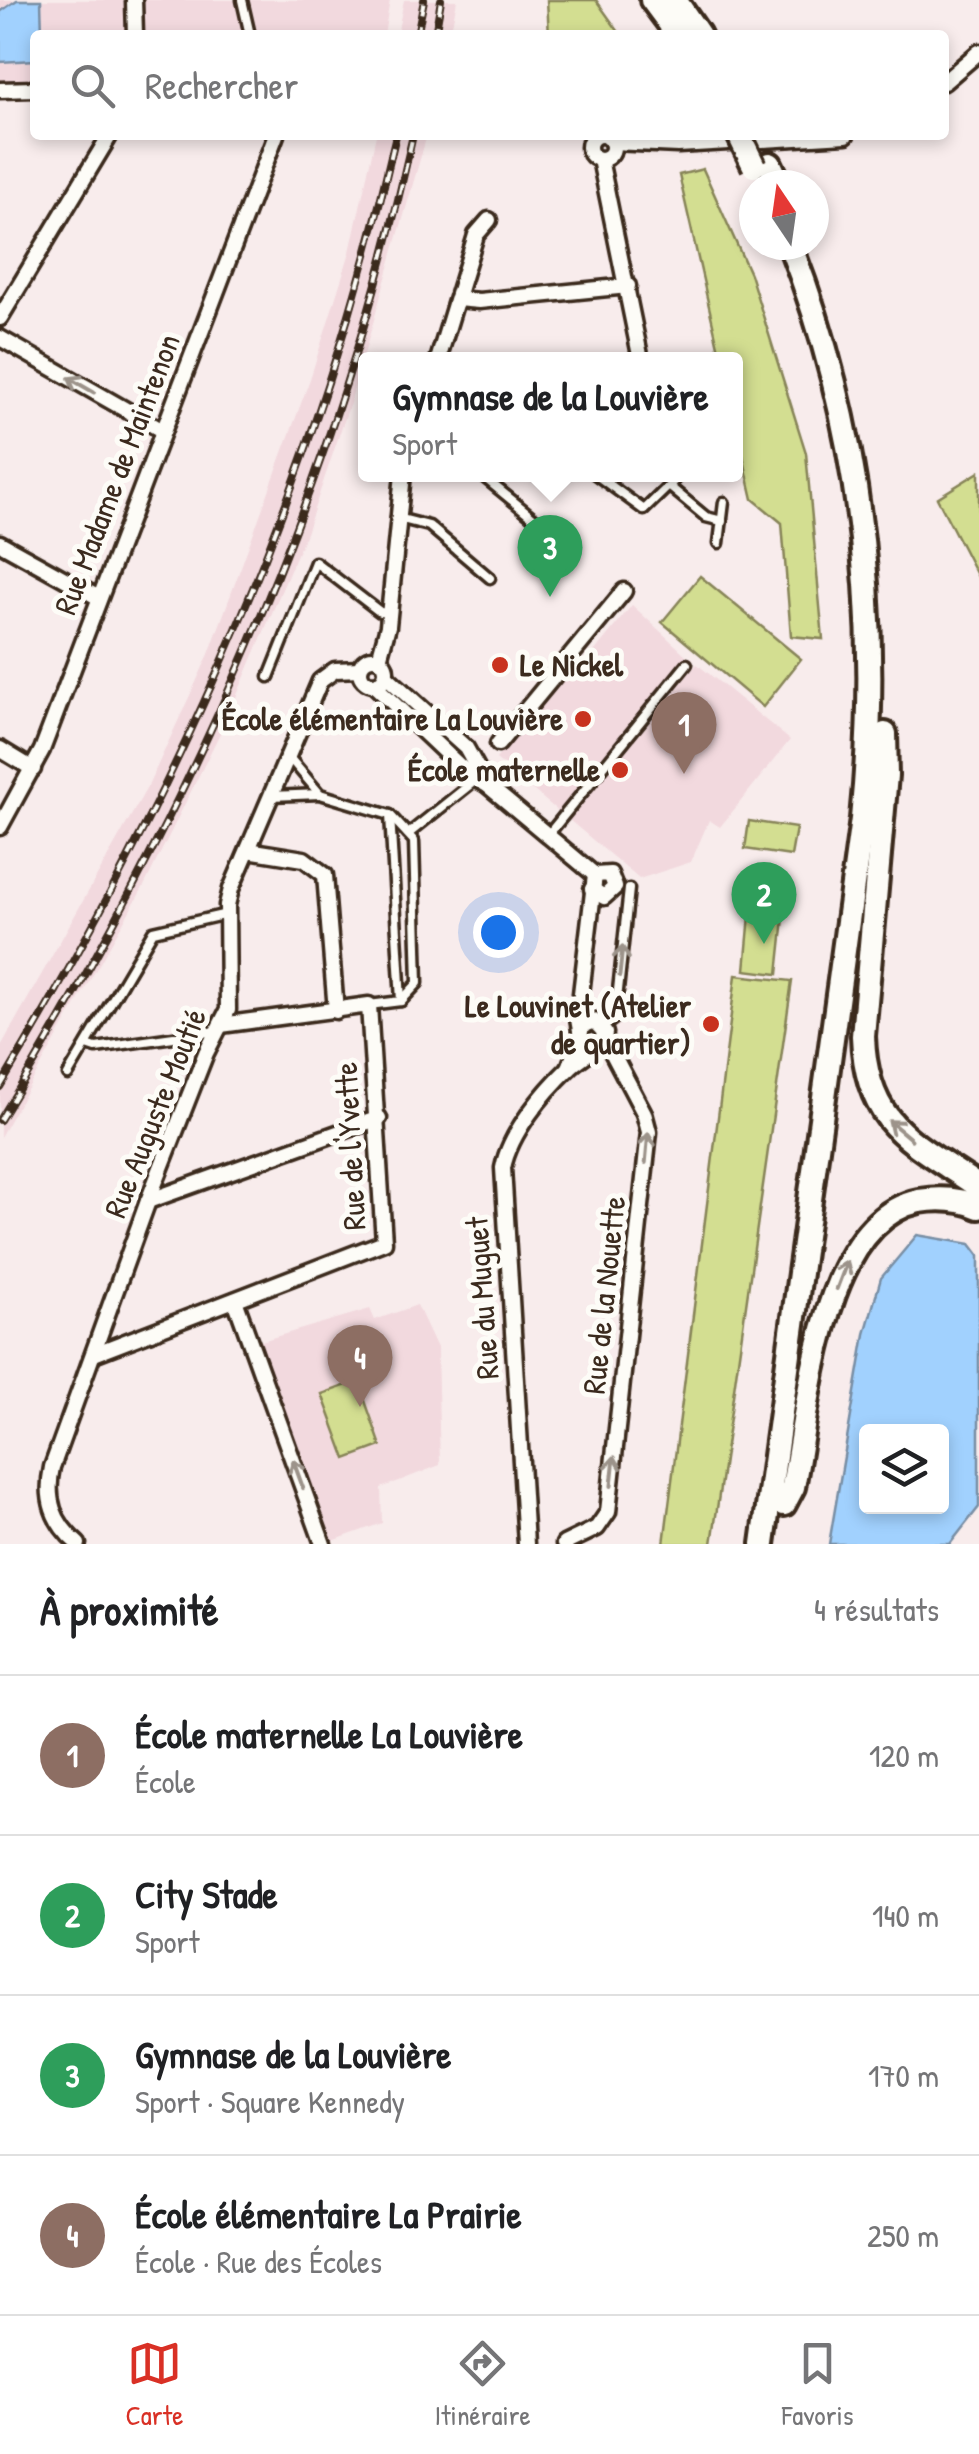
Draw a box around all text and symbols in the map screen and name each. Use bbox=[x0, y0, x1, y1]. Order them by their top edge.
search box bbox=[30, 30, 949, 140]
icon: search bbox=[65, 58, 120, 113]
text: Rechercher bbox=[145, 59, 298, 111]
north arrow bbox=[739, 170, 829, 260]
street label: Rue Madame de Maintenon bbox=[43, 327, 190, 620]
popup bbox=[358, 352, 743, 482]
text: Gymnase de la Louvière bbox=[392, 370, 709, 422]
one-way arrow bbox=[67, 375, 96, 395]
text: Sport bbox=[392, 422, 457, 465]
pin: 3 bbox=[518, 514, 582, 597]
place label: Le Nickel bbox=[520, 643, 625, 686]
marker: Le Nickel bbox=[489, 654, 511, 676]
pin: 1 bbox=[652, 692, 716, 774]
place label: École élémentaire La Louvière bbox=[222, 697, 563, 740]
marker: École élémentaire La Louvière bbox=[572, 708, 594, 730]
place label: École maternelle bbox=[408, 748, 600, 791]
marker: École maternelle bbox=[609, 759, 631, 781]
pin: 2 bbox=[732, 862, 796, 944]
your location bbox=[473, 907, 524, 958]
one-way arrow bbox=[612, 945, 631, 978]
place label: Le Louvinet (Atelier de quartier) bbox=[465, 984, 692, 1065]
street label: Rue Auguste Moutié bbox=[93, 1002, 216, 1224]
marker: Le Louvinet (Atelier de quartier) bbox=[700, 1013, 722, 1035]
street label: Rue de l'Yvette bbox=[324, 1061, 375, 1231]
one-way arrow bbox=[887, 1119, 913, 1141]
one-way arrow bbox=[637, 1132, 656, 1164]
street label: Rue de la Nouette bbox=[572, 1194, 635, 1396]
street label: Rue du Muguet bbox=[454, 1214, 509, 1381]
one-way arrow bbox=[834, 1260, 852, 1291]
pin: 4 bbox=[328, 1324, 392, 1407]
map controls bbox=[859, 1424, 949, 1514]
button: layers bbox=[859, 1424, 949, 1514]
one-way arrow bbox=[604, 1455, 623, 1487]
one-way arrow bbox=[288, 1459, 306, 1490]
text: À proximité bbox=[40, 1581, 219, 1638]
text: 4 résultats bbox=[814, 1588, 939, 1631]
text: École maternelle La Louvière bbox=[135, 1708, 523, 1760]
text: 1 bbox=[67, 1734, 78, 1777]
text: 120 m bbox=[869, 1734, 939, 1777]
text: École bbox=[135, 1760, 196, 1803]
text: City Stade bbox=[135, 1868, 278, 1920]
text: 2 bbox=[65, 1894, 80, 1937]
text: 140 m bbox=[872, 1894, 939, 1937]
text: Sport bbox=[135, 1920, 200, 1963]
text: Gymnase de la Louvière bbox=[135, 2028, 451, 2080]
text: 3 bbox=[65, 2054, 80, 2097]
text: 170 m bbox=[868, 2054, 939, 2097]
text: Sport · Square Kennedy bbox=[135, 2080, 405, 2123]
text: École élémentaire La Prairie bbox=[135, 2188, 522, 2240]
text: 4 bbox=[66, 2214, 79, 2257]
text: 250 m bbox=[867, 2214, 939, 2257]
text: École · Rue des Écoles bbox=[135, 2240, 382, 2283]
tab: Carte bbox=[126, 2336, 183, 2434]
tab: Itinéraire bbox=[434, 2336, 531, 2434]
tab: Favoris bbox=[782, 2336, 853, 2434]

